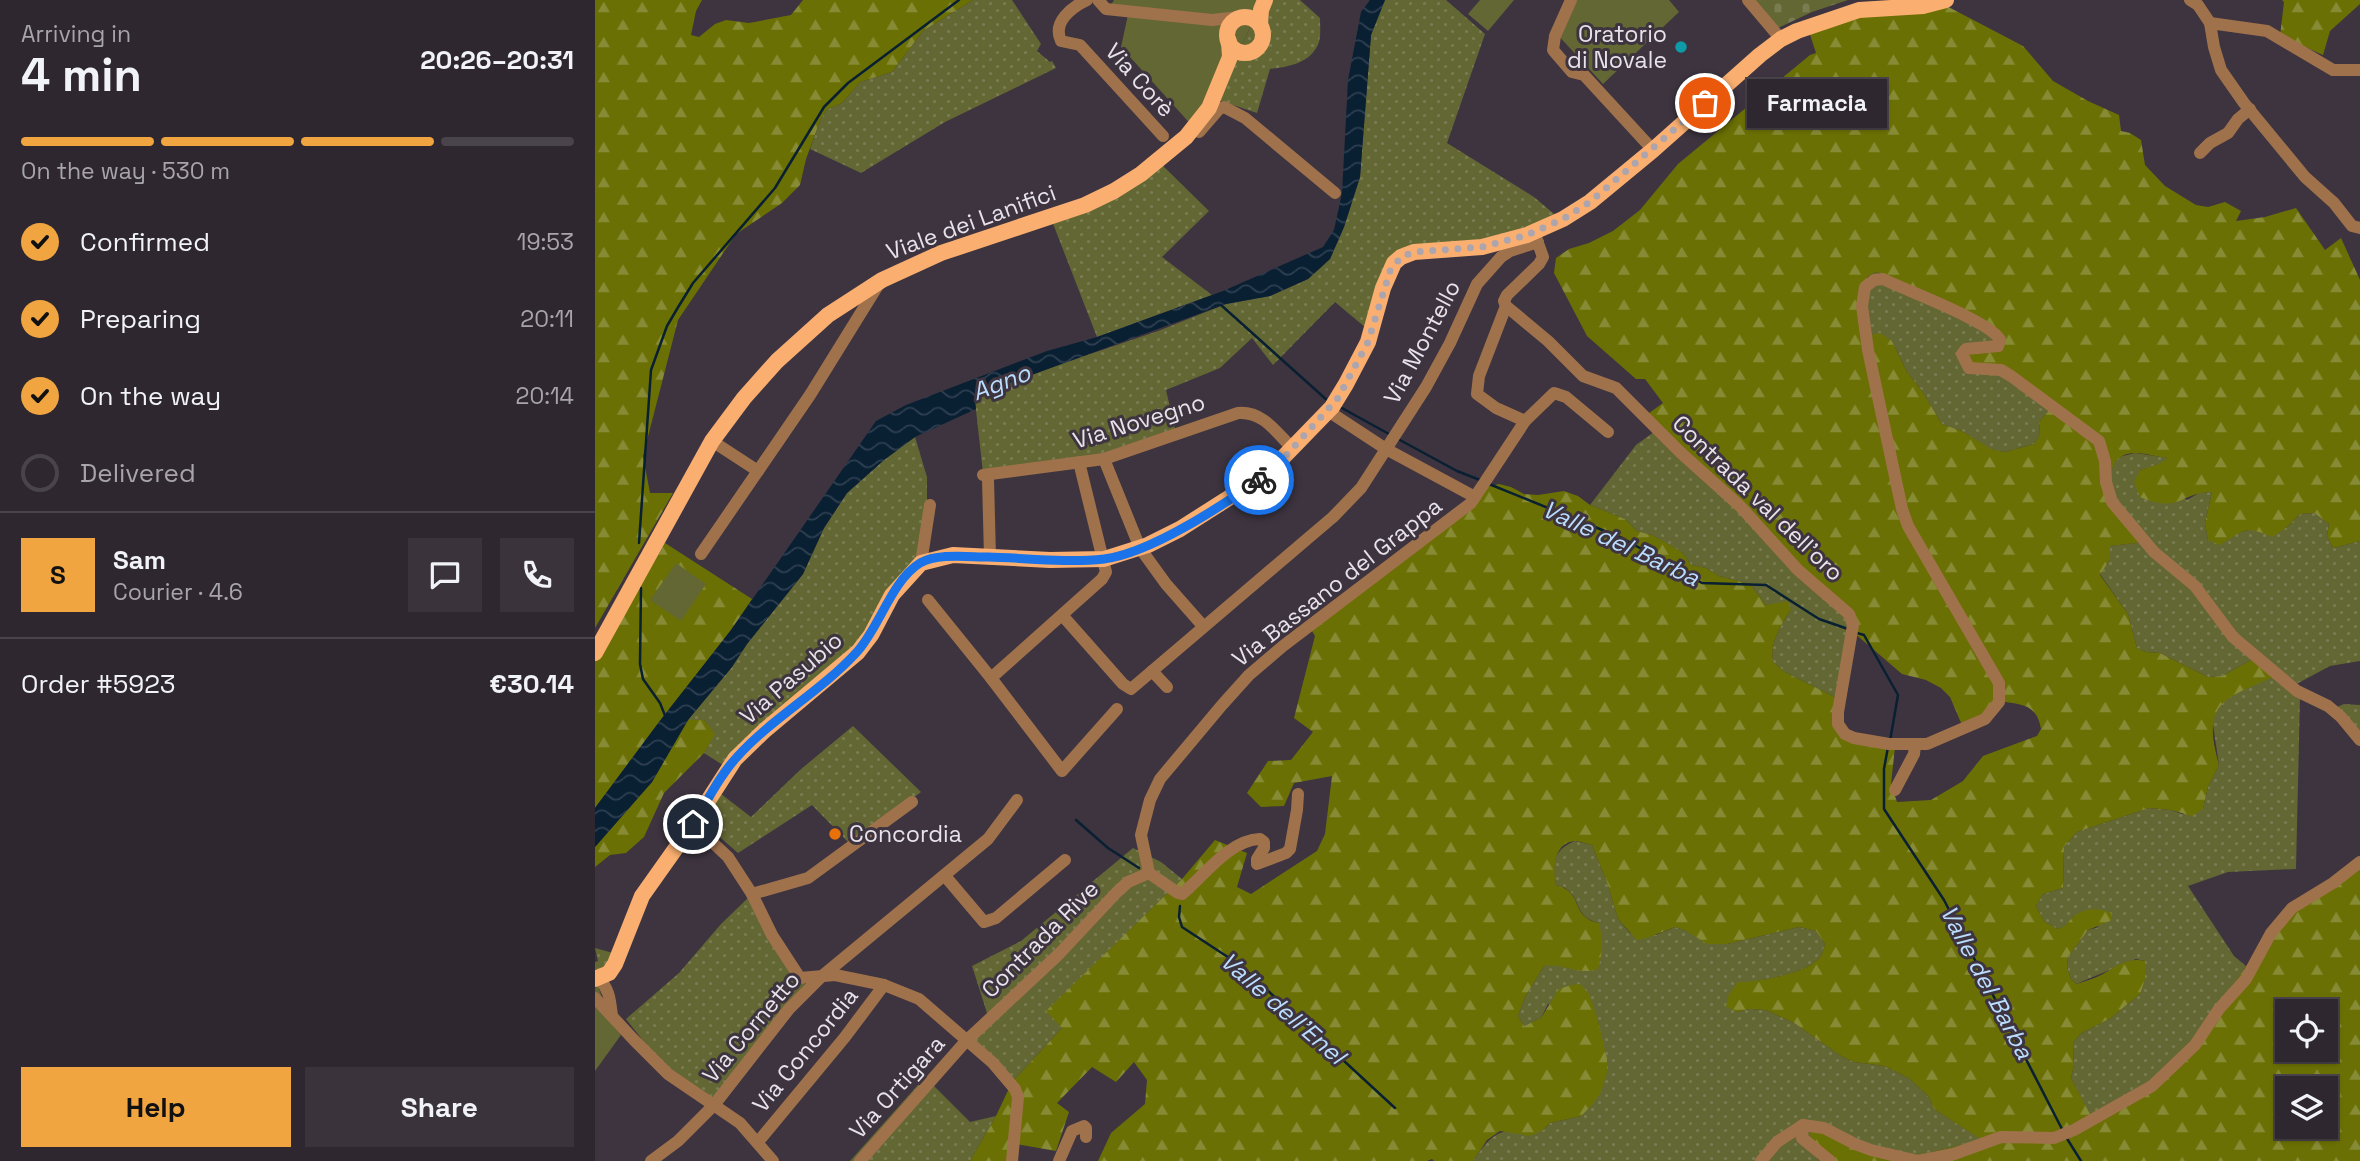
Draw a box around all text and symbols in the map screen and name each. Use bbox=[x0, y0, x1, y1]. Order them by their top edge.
text: Arriving in bbox=[21, 19, 131, 49]
place label: Oratorio di Novale bbox=[1567, 19, 1667, 75]
street label: Via Corè bbox=[1099, 37, 1181, 123]
marker: Oratorio di Novale bbox=[1673, 39, 1689, 55]
text: 20:26–20:31 bbox=[420, 43, 574, 77]
text: 4 min bbox=[21, 46, 142, 104]
pin bbox=[1675, 73, 1735, 133]
callout: Farmacia bbox=[1747, 78, 1887, 128]
icon: bag bbox=[1686, 84, 1724, 122]
text: Farmacia bbox=[1767, 88, 1867, 118]
text: On the way · 530 m bbox=[21, 156, 230, 186]
street label: Viale dei Lanifici bbox=[882, 177, 1060, 267]
icon: check bbox=[21, 223, 59, 261]
text: Confirmed bbox=[80, 225, 210, 259]
text: 19:53 bbox=[517, 227, 574, 257]
street label: Via Montello bbox=[1377, 275, 1467, 409]
icon: check bbox=[21, 300, 59, 338]
text: Preparing bbox=[80, 302, 201, 336]
text: 20:11 bbox=[520, 304, 574, 334]
water label: Agno bbox=[967, 356, 1036, 407]
icon: check bbox=[21, 377, 59, 415]
text: On the way bbox=[80, 379, 221, 413]
text: 20:14 bbox=[516, 381, 574, 411]
street label: Via Novegno bbox=[1069, 387, 1209, 455]
street label: Contrada val dell'oro bbox=[1666, 408, 1850, 588]
courier bbox=[1224, 445, 1294, 515]
text: Delivered bbox=[80, 456, 196, 490]
icon: bike bbox=[1240, 461, 1278, 499]
street label: Via Bassano del Grappa bbox=[1226, 491, 1448, 673]
water label: Valle del Barba bbox=[1538, 493, 1705, 593]
button: chat bbox=[408, 538, 482, 612]
button: phone bbox=[500, 538, 574, 612]
text: Sam bbox=[113, 543, 166, 577]
text: S bbox=[50, 558, 66, 592]
text: Courier · 4.6 bbox=[113, 577, 243, 607]
street label: Via Pasubio bbox=[733, 625, 849, 731]
text: Order #5923 bbox=[21, 667, 175, 701]
text: €30.14 bbox=[489, 667, 574, 701]
pin bbox=[663, 794, 723, 854]
icon: home bbox=[674, 805, 712, 843]
place label: Concordia bbox=[849, 819, 962, 849]
marker: Concordia bbox=[827, 826, 843, 842]
street label: Contrada Rive bbox=[975, 874, 1105, 1004]
water label: Valle del Barba bbox=[1933, 900, 2041, 1064]
water label: Valle dell'Enel bbox=[1214, 945, 1354, 1073]
street label: Via Cornetto bbox=[696, 965, 806, 1089]
street label: Via Concordia bbox=[746, 982, 864, 1118]
map controls bbox=[2275, 999, 2338, 1139]
button: locate bbox=[2275, 999, 2338, 1062]
street label: Via Ortigara bbox=[843, 1029, 951, 1145]
button: Help bbox=[21, 1067, 291, 1147]
button: Share bbox=[305, 1067, 574, 1147]
button: layers bbox=[2275, 1076, 2338, 1139]

